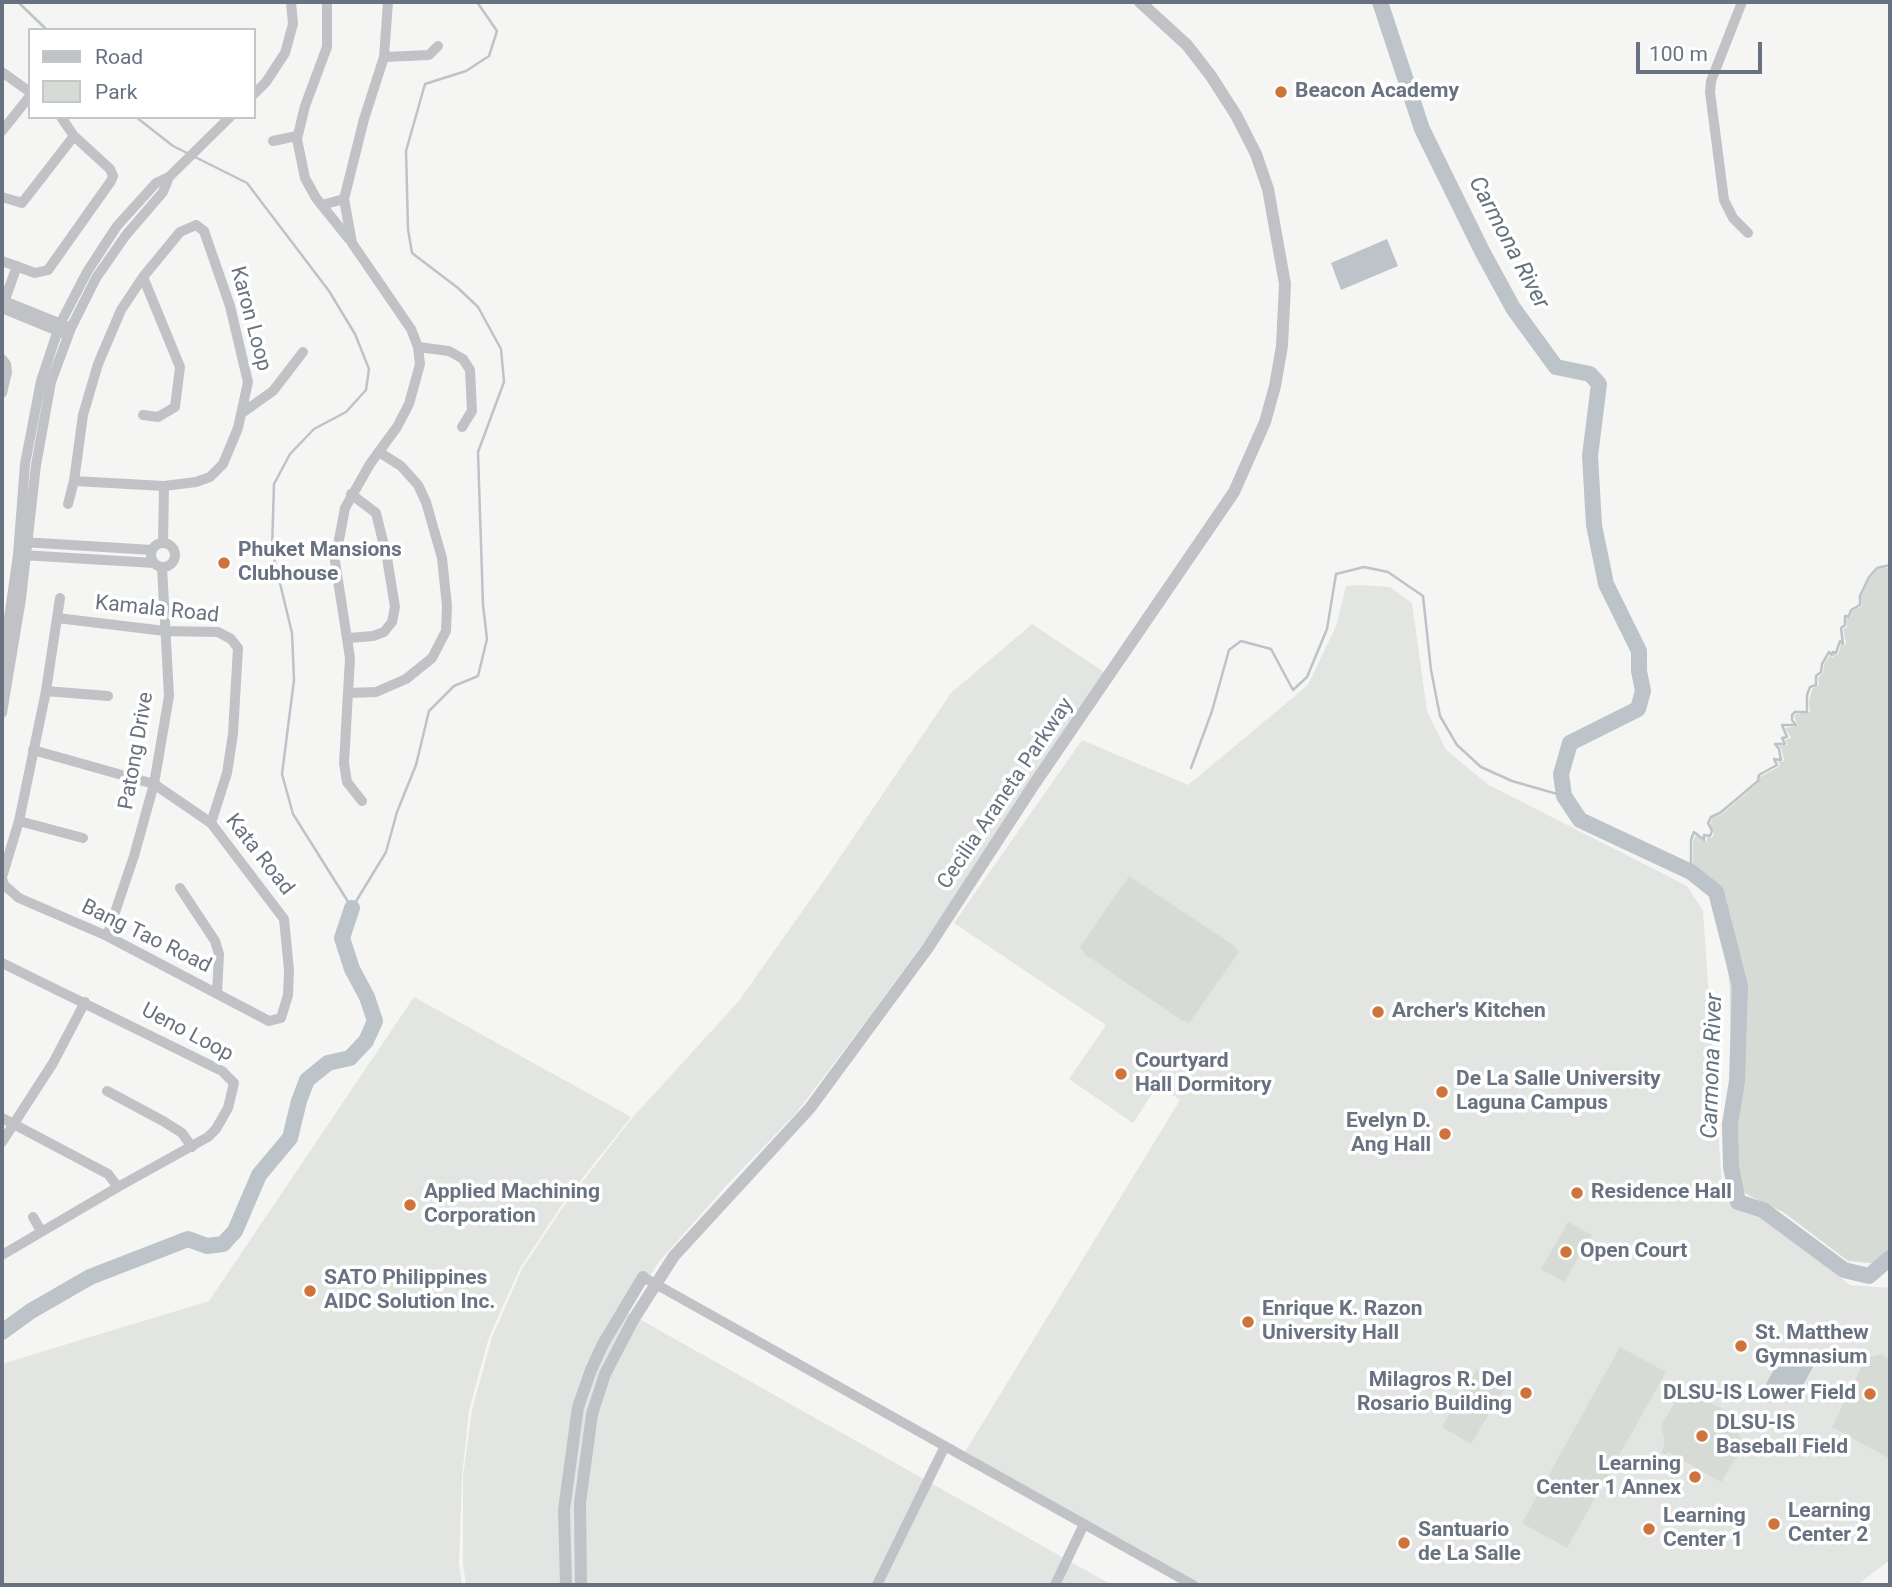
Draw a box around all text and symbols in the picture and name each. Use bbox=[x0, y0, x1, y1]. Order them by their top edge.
legend bbox=[28, 28, 256, 119]
scale bar bbox=[1640, 28, 1766, 72]
text: 100 m bbox=[1649, 42, 1708, 66]
text: Road bbox=[95, 45, 143, 69]
place label: Beacon Academy bbox=[1295, 79, 1459, 105]
text: Park bbox=[95, 80, 137, 104]
marker: Beacon Academy bbox=[1273, 84, 1289, 100]
water label: Carmona River bbox=[1462, 172, 1554, 314]
street label: Karon Loop bbox=[224, 264, 276, 374]
place label: Phuket Mansions Clubhouse bbox=[238, 538, 402, 588]
marker: Phuket Mansions Clubhouse bbox=[216, 555, 232, 571]
street label: Kamala Road bbox=[94, 591, 220, 629]
street label: Patong Drive bbox=[114, 690, 160, 812]
street label: Cecilia Araneta Parkway bbox=[933, 694, 1079, 894]
street label: Kata Road bbox=[219, 809, 299, 901]
street label: Bang Tao Road bbox=[77, 895, 215, 979]
water label: Carmona River bbox=[1697, 993, 1729, 1139]
street label: Ueno Loop bbox=[137, 998, 237, 1068]
place label: Archer's Kitchen bbox=[1392, 999, 1546, 1025]
marker: Archer's Kitchen bbox=[1370, 1004, 1386, 1020]
place label: Courtyard Hall Dormitory bbox=[1135, 1049, 1271, 1099]
marker: Courtyard Hall Dormitory bbox=[1113, 1066, 1129, 1082]
place label: De La Salle University Laguna Campus bbox=[1456, 1067, 1661, 1117]
marker: De La Salle University Laguna Campus bbox=[1434, 1084, 1450, 1100]
place label: Evelyn D. Ang Hall bbox=[1346, 1109, 1431, 1159]
marker: Evelyn D. Ang Hall bbox=[1437, 1126, 1453, 1142]
place label: Applied Machining Corporation bbox=[424, 1180, 600, 1230]
place label: Residence Hall bbox=[1591, 1180, 1732, 1206]
marker: Residence Hall bbox=[1569, 1185, 1585, 1201]
marker: Applied Machining Corporation bbox=[402, 1197, 418, 1213]
place label: Open Court bbox=[1580, 1239, 1687, 1265]
marker: Open Court bbox=[1558, 1244, 1574, 1260]
place label: SATO Philippines AIDC Solution Inc. bbox=[324, 1266, 495, 1316]
marker: SATO Philippines AIDC Solution Inc. bbox=[302, 1283, 318, 1299]
place label: Enrique K. Razon University Hall bbox=[1262, 1297, 1422, 1347]
marker: Enrique K. Razon University Hall bbox=[1240, 1314, 1256, 1330]
place label: St. Matthew Gymnasium bbox=[1755, 1321, 1869, 1371]
marker: St. Matthew Gymnasium bbox=[1733, 1338, 1749, 1354]
place label: Milagros R. Del Rosario Building bbox=[1357, 1368, 1512, 1418]
place label: DLSU-IS Lower Field bbox=[1663, 1381, 1856, 1407]
marker: Milagros R. Del Rosario Building bbox=[1518, 1385, 1534, 1401]
marker: DLSU-IS Lower Field bbox=[1862, 1386, 1878, 1402]
place label: DLSU-IS Baseball Field bbox=[1716, 1411, 1848, 1461]
marker: DLSU-IS Baseball Field bbox=[1694, 1428, 1710, 1444]
place label: Learning Center 1 Annex bbox=[1536, 1452, 1681, 1502]
marker: Learning Center 1 Annex bbox=[1687, 1469, 1703, 1485]
place label: Learning Center 2 bbox=[1788, 1499, 1871, 1549]
place label: Learning Center 1 bbox=[1663, 1504, 1746, 1554]
marker: Learning Center 2 bbox=[1766, 1516, 1782, 1532]
place label: Santuario de La Salle bbox=[1418, 1518, 1521, 1568]
marker: Learning Center 1 bbox=[1641, 1521, 1657, 1537]
marker: Santuario de La Salle bbox=[1396, 1535, 1412, 1551]

